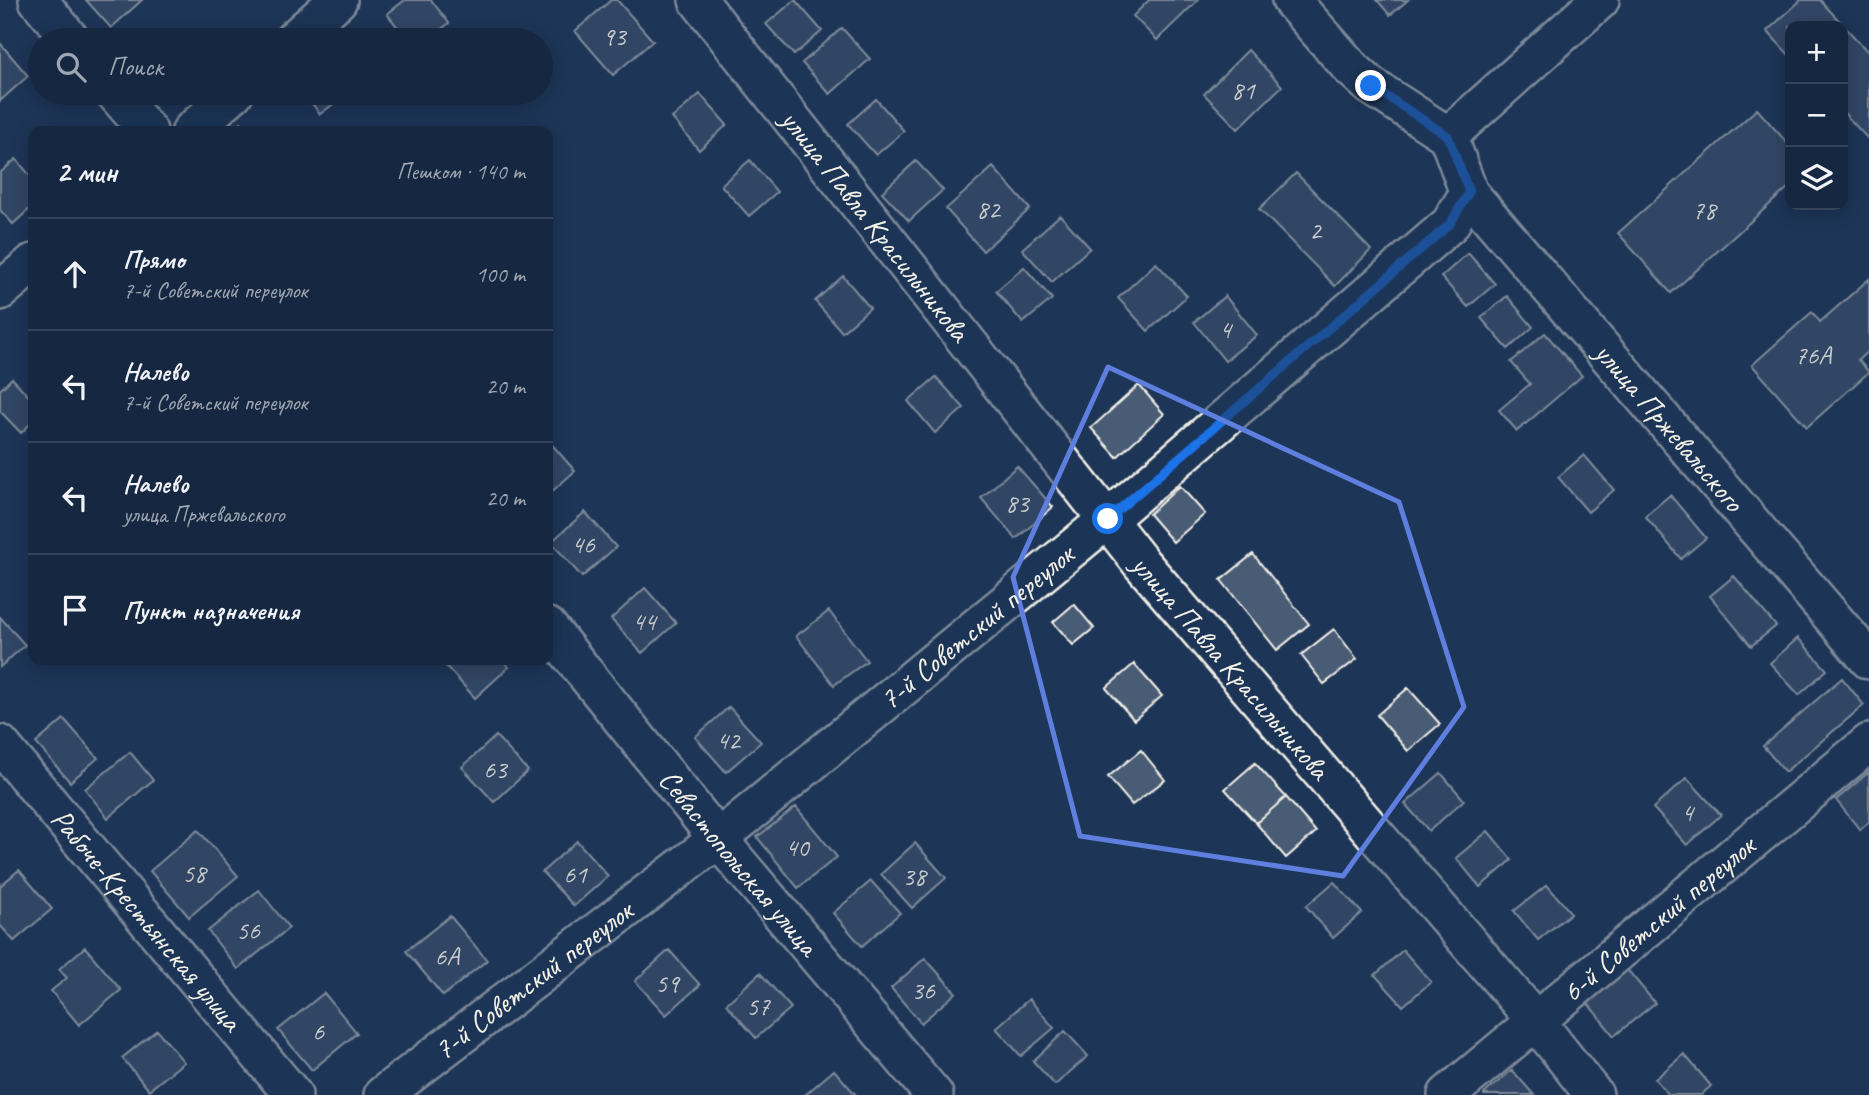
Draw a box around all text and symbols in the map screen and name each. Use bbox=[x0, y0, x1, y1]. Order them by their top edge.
house number: 93 bbox=[602, 20, 628, 53]
map controls bbox=[1785, 21, 1848, 210]
button: + bbox=[1785, 21, 1848, 84]
search box bbox=[28, 28, 553, 105]
icon: search bbox=[52, 48, 90, 86]
text: Поиск bbox=[108, 50, 163, 83]
route end bbox=[1355, 70, 1386, 101]
house number: 81 bbox=[1231, 74, 1256, 107]
button: − bbox=[1785, 84, 1848, 147]
street label: улица Павла Красильникова bbox=[771, 100, 980, 351]
button: layers bbox=[1785, 147, 1848, 210]
text: 2 мин bbox=[56, 153, 117, 191]
text: Пешком · 140 m bbox=[397, 157, 525, 186]
house number: 82 bbox=[976, 193, 1002, 226]
house number: 78 bbox=[1692, 194, 1718, 227]
house number: 2 bbox=[1309, 214, 1323, 247]
text: Прямо bbox=[123, 243, 185, 276]
icon: ahead bbox=[56, 255, 94, 293]
text: 100 m bbox=[476, 260, 525, 289]
text: 7-й Советский переулок bbox=[123, 276, 307, 305]
house number: 4 bbox=[1219, 313, 1233, 346]
street label: улица Пржевальского bbox=[1585, 333, 1753, 520]
house number: 76А bbox=[1795, 339, 1833, 372]
text: Налево bbox=[123, 355, 189, 388]
icon: left bbox=[56, 367, 94, 405]
text: 20 m bbox=[486, 372, 525, 401]
text: 7-й Советский переулок bbox=[123, 388, 307, 417]
text: Налево bbox=[123, 467, 189, 500]
icon: left bbox=[56, 479, 94, 517]
text: 20 m bbox=[486, 484, 525, 513]
house number: 83 bbox=[1005, 487, 1031, 520]
text: улица Пржевальского bbox=[123, 500, 285, 529]
route start bbox=[1092, 503, 1123, 534]
house number: 46 bbox=[571, 528, 596, 561]
street label: 7-й Советский переулок bbox=[871, 534, 1084, 718]
street label: улица Павла Красильникова bbox=[1122, 546, 1340, 789]
icon: arrive bbox=[56, 591, 94, 629]
text: Пункт назначения bbox=[123, 594, 299, 627]
house number: 44 bbox=[632, 605, 658, 638]
house number: 42 bbox=[716, 724, 742, 757]
house number: 63 bbox=[483, 753, 509, 786]
street label: Севастопольская улица bbox=[650, 761, 829, 966]
house number: 4 bbox=[1681, 796, 1695, 829]
street label: Рабоче-Крестьянская улица bbox=[43, 801, 252, 1040]
street label: 6-й Советский переулок bbox=[1554, 825, 1765, 1011]
house number: 40 bbox=[785, 831, 811, 864]
house number: 58 bbox=[182, 857, 208, 890]
house number: 61 bbox=[563, 858, 588, 891]
house number: 38 bbox=[902, 860, 928, 893]
street label: 7-й Советский переулок bbox=[426, 890, 643, 1068]
house number: 56 bbox=[236, 914, 261, 947]
house number: 6А bbox=[435, 940, 461, 973]
house number: 59 bbox=[655, 967, 681, 1000]
house number: 36 bbox=[911, 974, 936, 1007]
house number: 57 bbox=[746, 990, 771, 1023]
house number: 6 bbox=[312, 1015, 325, 1048]

